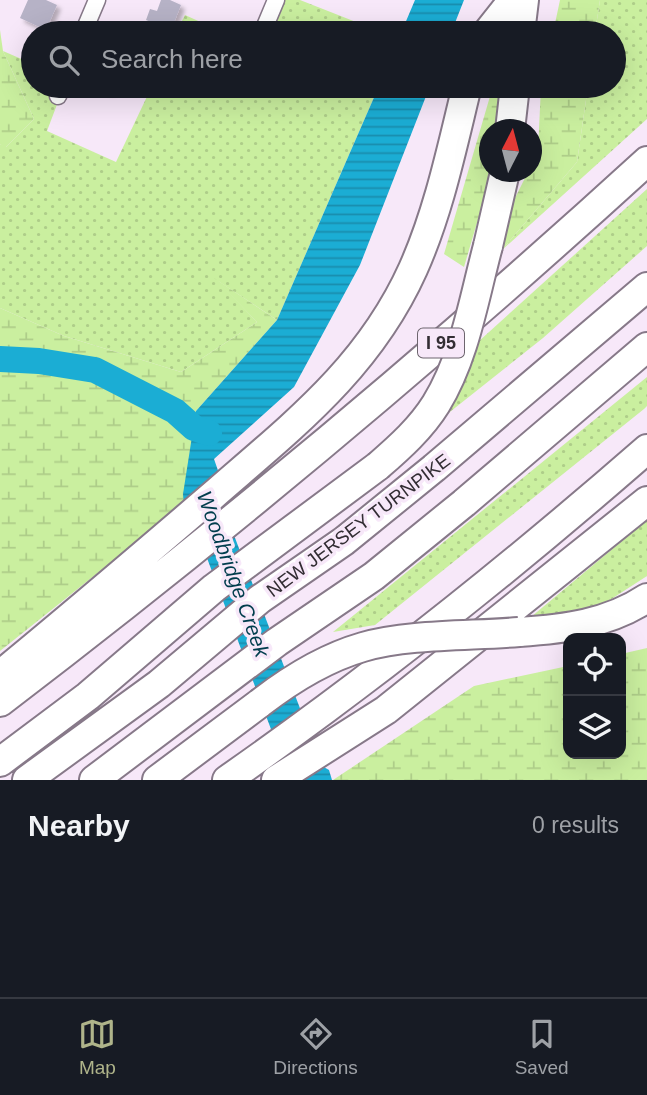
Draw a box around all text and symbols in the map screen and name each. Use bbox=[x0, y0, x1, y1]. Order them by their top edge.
search box bbox=[21, 21, 626, 98]
icon: search bbox=[45, 41, 83, 79]
text: Search here bbox=[101, 44, 243, 74]
north arrow bbox=[479, 119, 542, 182]
road number: I 95 bbox=[418, 328, 464, 358]
street label: NEW JERSEY TURNPIKE bbox=[262, 450, 454, 601]
water label: Woodbridge Creek bbox=[193, 488, 275, 661]
map controls bbox=[563, 633, 626, 759]
button: locate bbox=[563, 633, 626, 696]
button: layers bbox=[563, 696, 626, 759]
text: Nearby bbox=[28, 809, 130, 842]
text: 0 results bbox=[532, 812, 619, 838]
tab: Map bbox=[78, 1015, 116, 1079]
tab: Directions bbox=[273, 1015, 358, 1079]
tab: Saved bbox=[515, 1015, 569, 1079]

